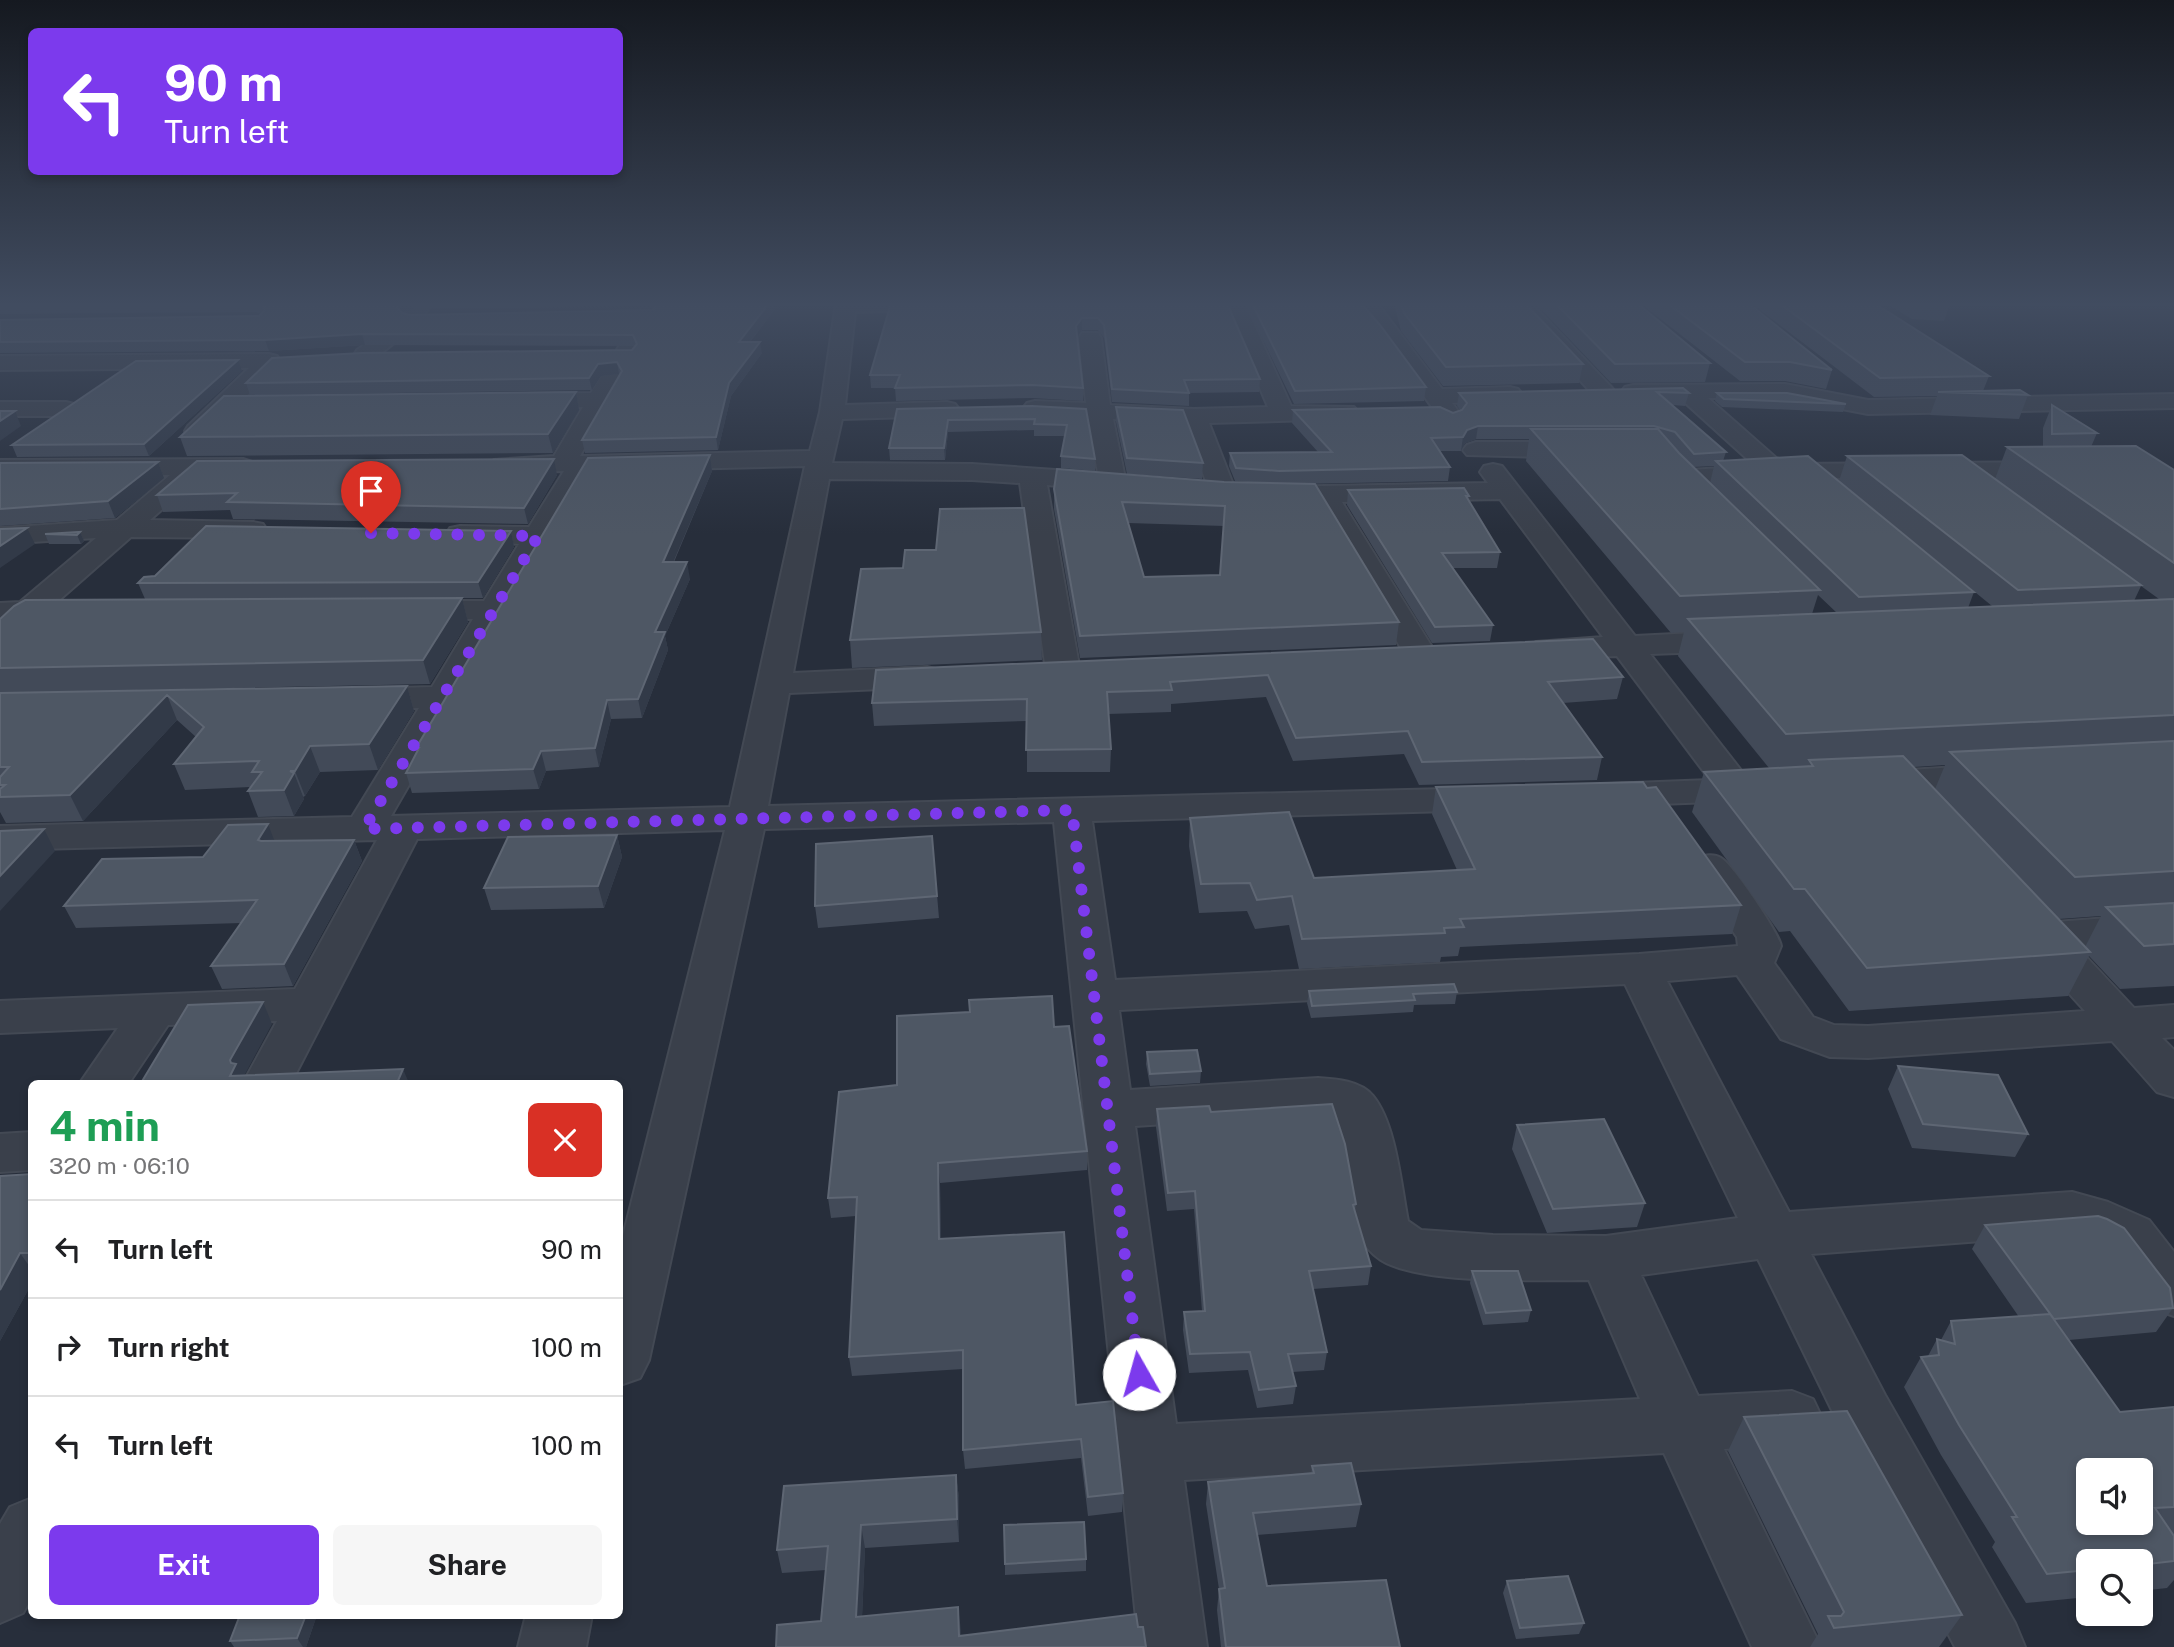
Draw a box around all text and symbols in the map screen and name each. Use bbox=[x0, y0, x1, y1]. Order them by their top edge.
text: 90 m bbox=[164, 54, 283, 112]
icon: left bbox=[49, 56, 140, 147]
text: Turn left bbox=[164, 113, 289, 150]
pin bbox=[341, 461, 401, 533]
icon: arrive bbox=[352, 472, 390, 510]
text: 4 min bbox=[49, 1101, 160, 1150]
button: close bbox=[528, 1103, 602, 1177]
text: 320 m · 06:10 bbox=[49, 1152, 190, 1179]
icon: left bbox=[49, 1230, 87, 1268]
text: Turn left bbox=[108, 1234, 213, 1265]
text: 90 m bbox=[541, 1234, 602, 1265]
icon: right bbox=[49, 1328, 87, 1366]
text: Turn right bbox=[108, 1332, 230, 1363]
text: 100 m bbox=[531, 1332, 602, 1363]
position arrow bbox=[1102, 1337, 1176, 1411]
icon: left bbox=[49, 1426, 87, 1464]
text: Turn left bbox=[108, 1430, 213, 1461]
text: 100 m bbox=[531, 1430, 602, 1461]
map controls bbox=[2076, 1458, 2153, 1626]
button: sound bbox=[2076, 1458, 2153, 1535]
button: Exit bbox=[49, 1525, 319, 1605]
button: Share bbox=[333, 1525, 602, 1605]
button: search bbox=[2076, 1549, 2153, 1626]

